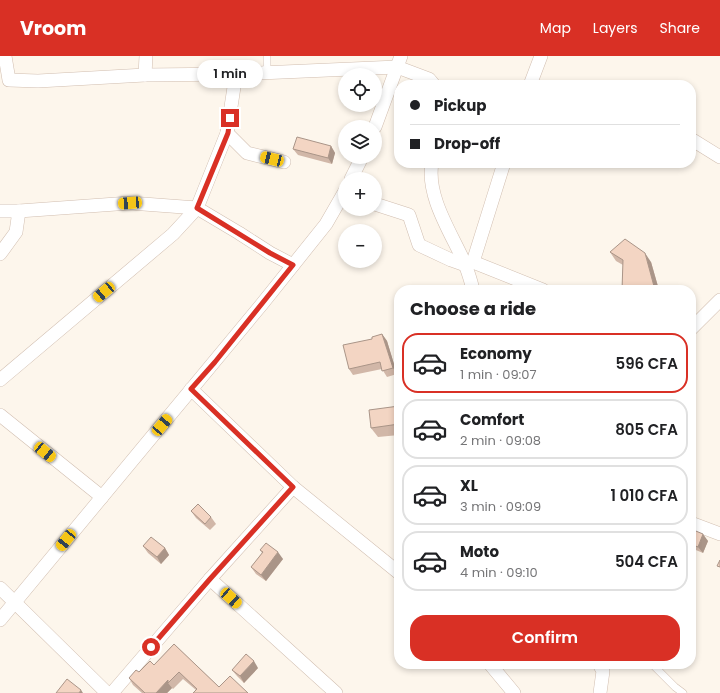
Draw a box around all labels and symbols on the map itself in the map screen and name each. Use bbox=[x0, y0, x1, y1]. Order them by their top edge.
callout: 1 min bbox=[197, 60, 263, 88]
route end bbox=[221, 109, 239, 127]
car bbox=[259, 150, 285, 168]
car bbox=[118, 196, 142, 210]
car bbox=[91, 280, 117, 304]
car bbox=[150, 412, 174, 438]
car bbox=[32, 440, 58, 464]
car bbox=[54, 527, 78, 553]
car bbox=[218, 586, 244, 610]
route start bbox=[142, 638, 160, 656]

